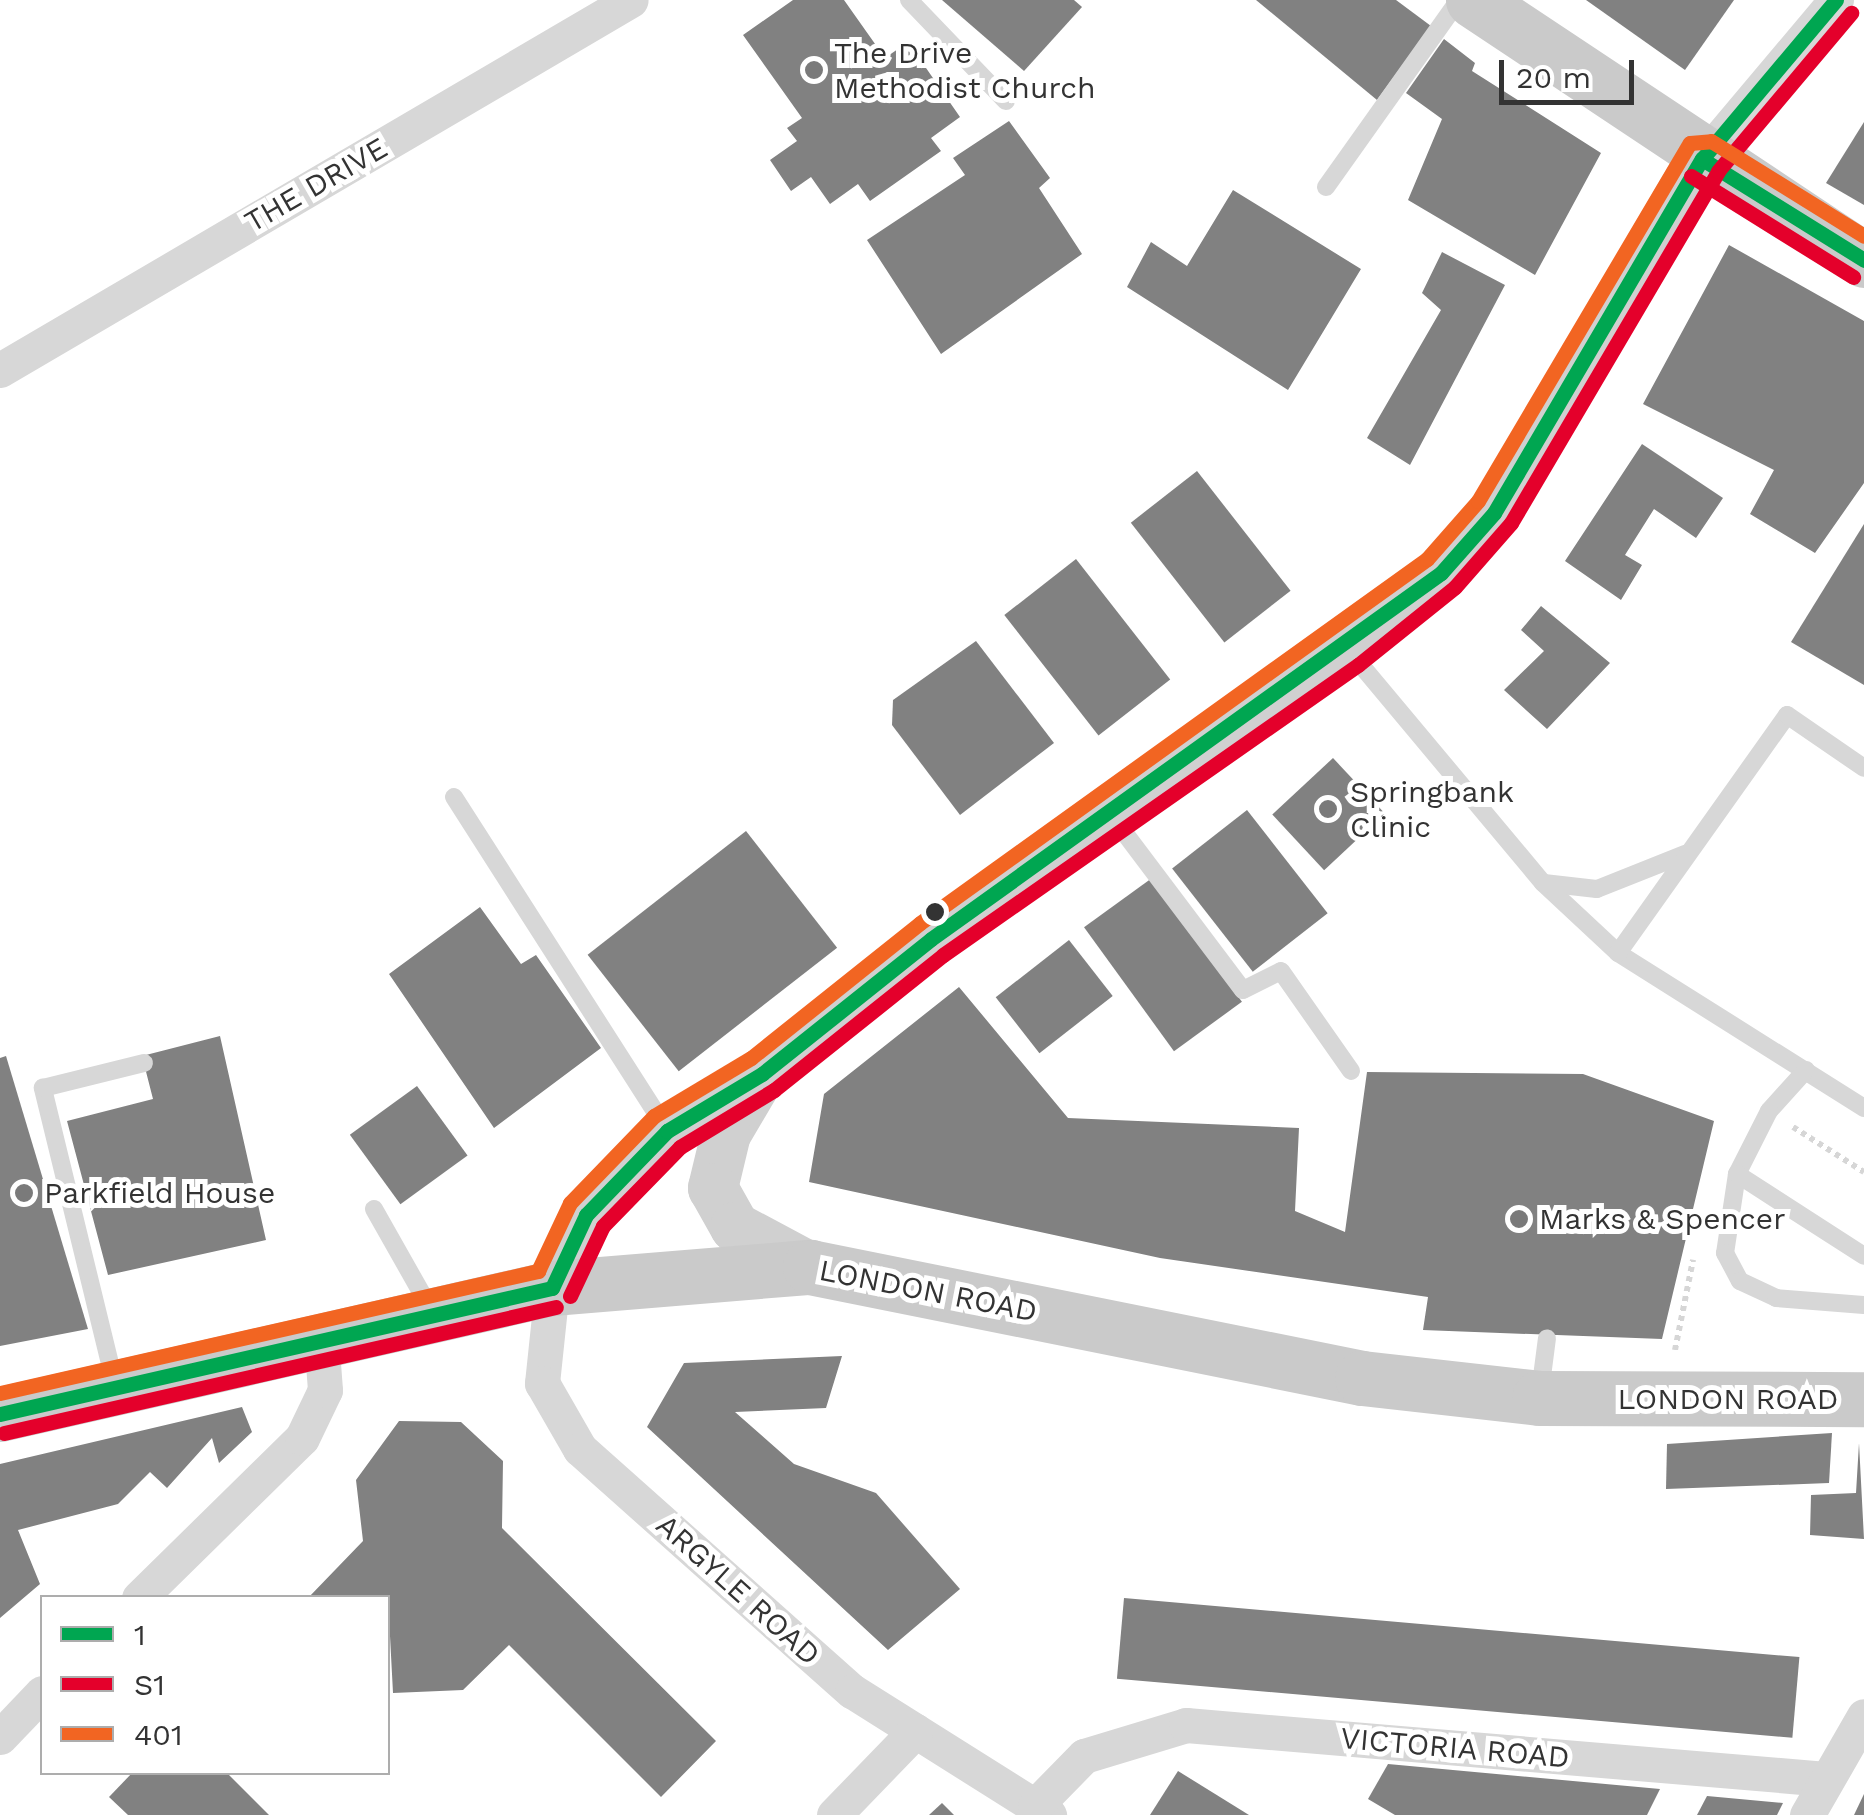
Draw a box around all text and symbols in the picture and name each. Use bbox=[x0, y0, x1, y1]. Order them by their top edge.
place label: The Drive Methodist Church bbox=[834, 35, 1096, 106]
scale bar bbox=[1504, 40, 1639, 102]
marker: The Drive Methodist Church bbox=[803, 59, 825, 81]
text: 20 m bbox=[1516, 60, 1591, 95]
street label: THE DRIVE bbox=[238, 130, 394, 240]
place label: Springbank Clinic bbox=[1350, 774, 1514, 844]
marker: Springbank Clinic bbox=[1315, 796, 1341, 822]
unlabelled marker bbox=[925, 902, 945, 922]
place label: Parkfield House bbox=[44, 1175, 275, 1211]
marker: Parkfield House bbox=[13, 1182, 35, 1204]
place label: Marks & Spencer bbox=[1539, 1201, 1785, 1237]
marker: Marks & Spencer bbox=[1508, 1208, 1530, 1230]
street label: LONDON ROAD bbox=[816, 1252, 1040, 1330]
street label: LONDON ROAD bbox=[1617, 1381, 1839, 1417]
street label: ARGYLE ROAD bbox=[649, 1507, 827, 1673]
legend bbox=[40, 1595, 390, 1775]
text: 1 bbox=[134, 1617, 146, 1652]
text: S1 bbox=[134, 1667, 165, 1702]
text: 401 bbox=[134, 1717, 183, 1752]
street label: VICTORIA ROAD bbox=[1339, 1720, 1571, 1776]

